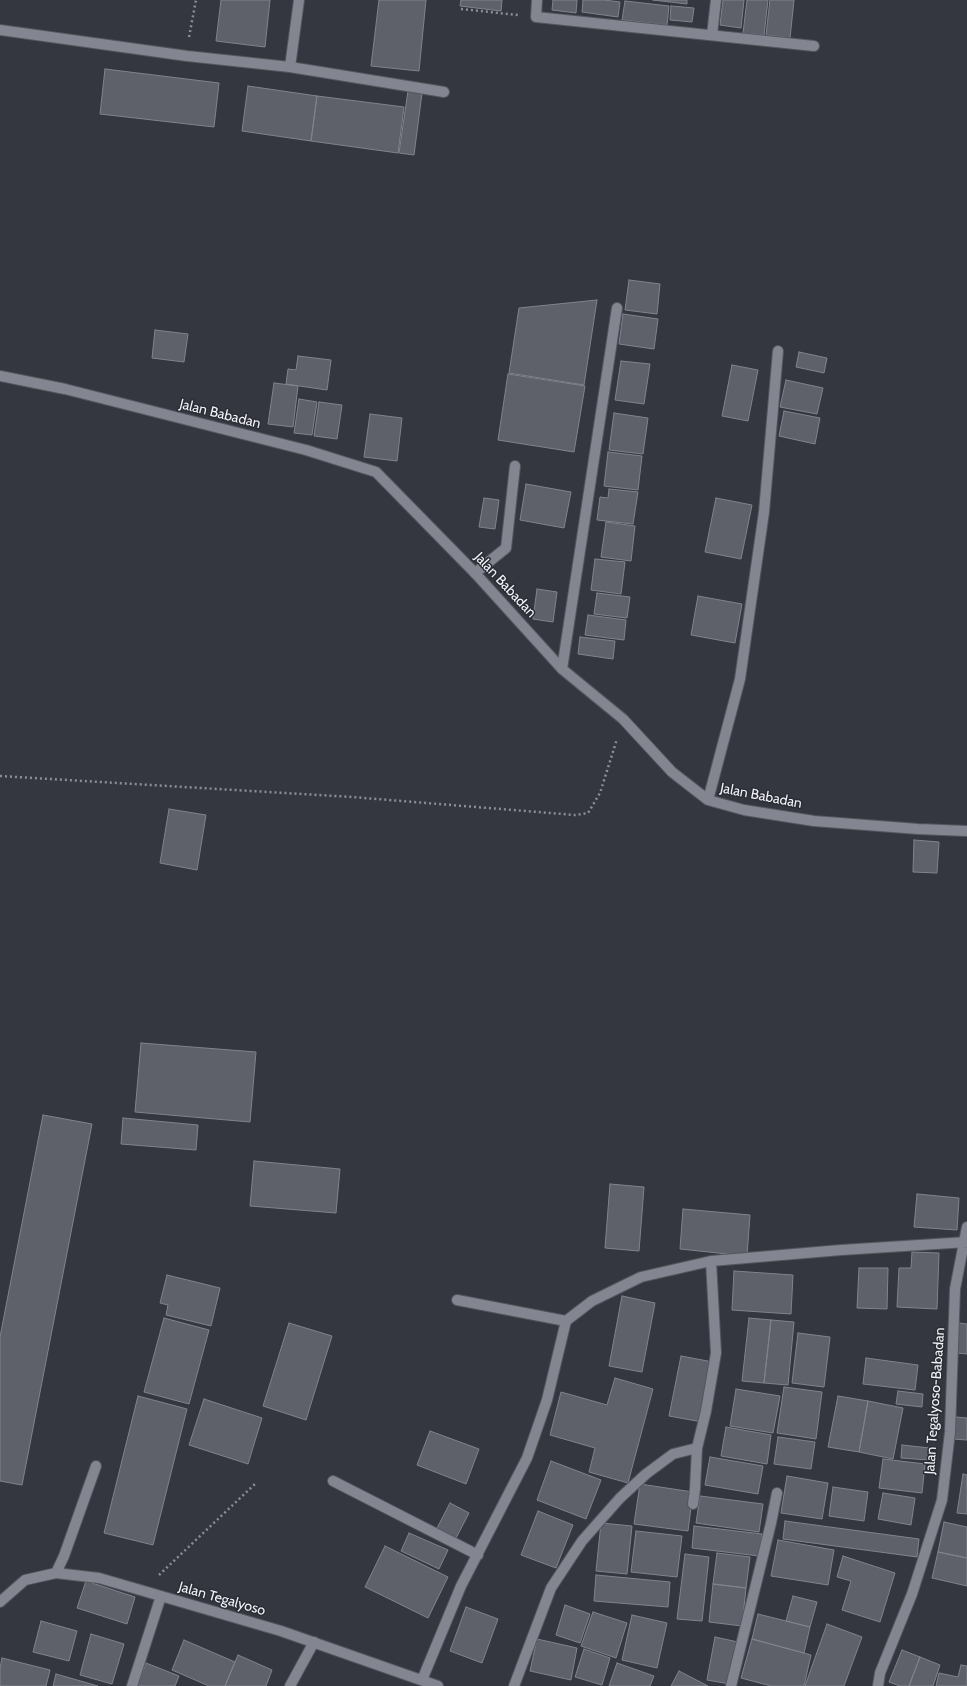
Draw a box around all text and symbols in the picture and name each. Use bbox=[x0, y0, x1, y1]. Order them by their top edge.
street label: Jalan Babadan bbox=[178, 396, 262, 432]
street label: Jalan Babadan bbox=[471, 549, 539, 621]
street label: Jalan Babadan bbox=[719, 780, 803, 812]
street label: Jalan Tegalyoso-Babadan bbox=[921, 1327, 949, 1475]
street label: Jalan Tegalyoso bbox=[177, 1579, 267, 1619]

